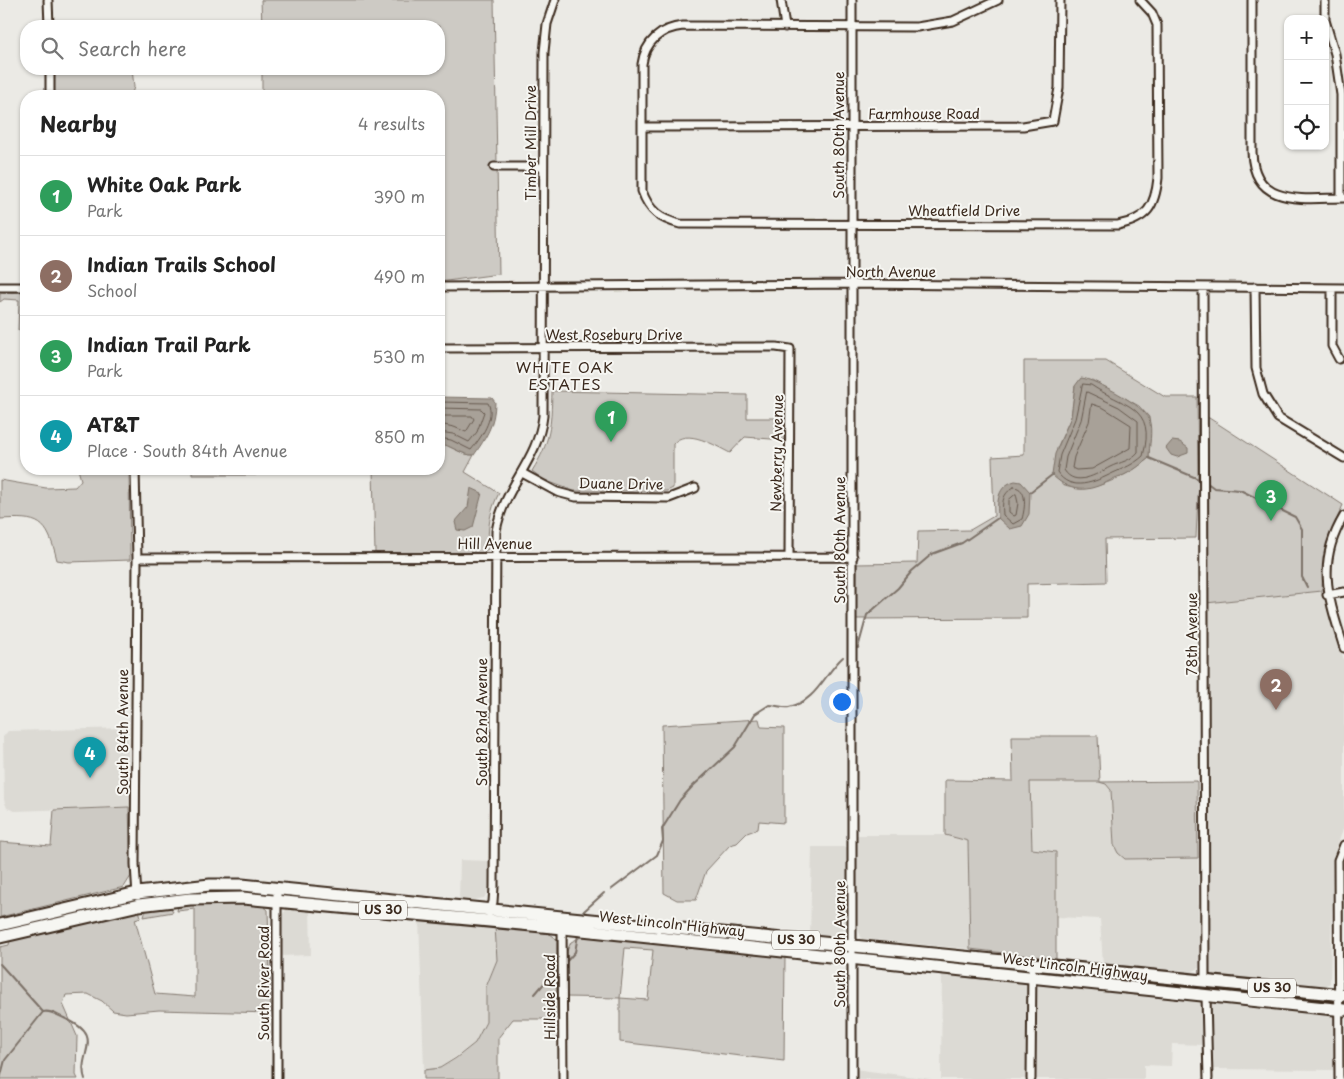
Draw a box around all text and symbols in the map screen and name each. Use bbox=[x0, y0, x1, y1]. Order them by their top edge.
map controls bbox=[1284, 15, 1329, 150]
button: + bbox=[1284, 15, 1329, 60]
search box bbox=[20, 20, 445, 75]
icon: search bbox=[38, 34, 66, 62]
text: Search here bbox=[78, 34, 187, 62]
button: − bbox=[1284, 60, 1329, 105]
street label: South 80th Avenue bbox=[828, 71, 849, 199]
street label: Timber Mill Drive bbox=[520, 85, 541, 201]
street label: Farmhouse Road bbox=[868, 103, 980, 124]
button: locate bbox=[1284, 105, 1329, 150]
text: Nearby bbox=[40, 107, 117, 139]
text: 4 results bbox=[358, 111, 425, 135]
text: White Oak Park bbox=[87, 170, 241, 198]
text: 1 bbox=[52, 184, 60, 208]
text: 390 m bbox=[374, 184, 425, 208]
text: Park bbox=[87, 198, 123, 222]
street label: Wheatfield Drive bbox=[908, 200, 1020, 221]
text: Indian Trails School bbox=[87, 250, 276, 278]
street label: North Avenue bbox=[846, 261, 937, 282]
text: 2 bbox=[50, 264, 62, 288]
text: 490 m bbox=[374, 264, 425, 288]
text: School bbox=[87, 278, 137, 302]
street label: West Rosebury Drive bbox=[545, 324, 683, 345]
text: Indian Trail Park bbox=[87, 330, 251, 358]
text: 3 bbox=[51, 344, 61, 368]
text: 530 m bbox=[372, 344, 425, 368]
district label: WHITE OAK ESTATES bbox=[516, 355, 614, 395]
text: Park bbox=[87, 358, 123, 382]
street label: Newberry Avenue bbox=[765, 394, 788, 512]
pin: 1 bbox=[595, 401, 627, 442]
text: AT&T bbox=[87, 410, 139, 438]
text: 4 bbox=[51, 424, 61, 448]
text: 850 m bbox=[374, 424, 425, 448]
text: Place · South 84th Avenue bbox=[87, 438, 287, 462]
street label: Duane Drive bbox=[578, 472, 664, 495]
street label: South 80th Avenue bbox=[829, 476, 850, 604]
pin: 3 bbox=[1255, 480, 1287, 521]
street label: Hill Avenue bbox=[458, 533, 533, 554]
street label: 78th Avenue bbox=[1181, 592, 1202, 676]
street label: South 82nd Avenue bbox=[471, 657, 492, 786]
street label: South 84th Avenue bbox=[112, 669, 133, 795]
pin: 2 bbox=[1260, 669, 1292, 710]
your location bbox=[829, 689, 855, 715]
pin: 4 bbox=[74, 737, 106, 778]
street label: South 80th Avenue bbox=[829, 880, 850, 1008]
road number: US 30 bbox=[359, 900, 407, 920]
street label: West Lincoln Highway bbox=[598, 905, 746, 942]
street label: South River Road bbox=[253, 926, 274, 1040]
road number: US 30 bbox=[772, 930, 820, 950]
street label: West Lincoln Highway bbox=[1001, 947, 1149, 986]
street label: Hillside Road bbox=[539, 954, 560, 1040]
road number: US 30 bbox=[1248, 978, 1296, 998]

